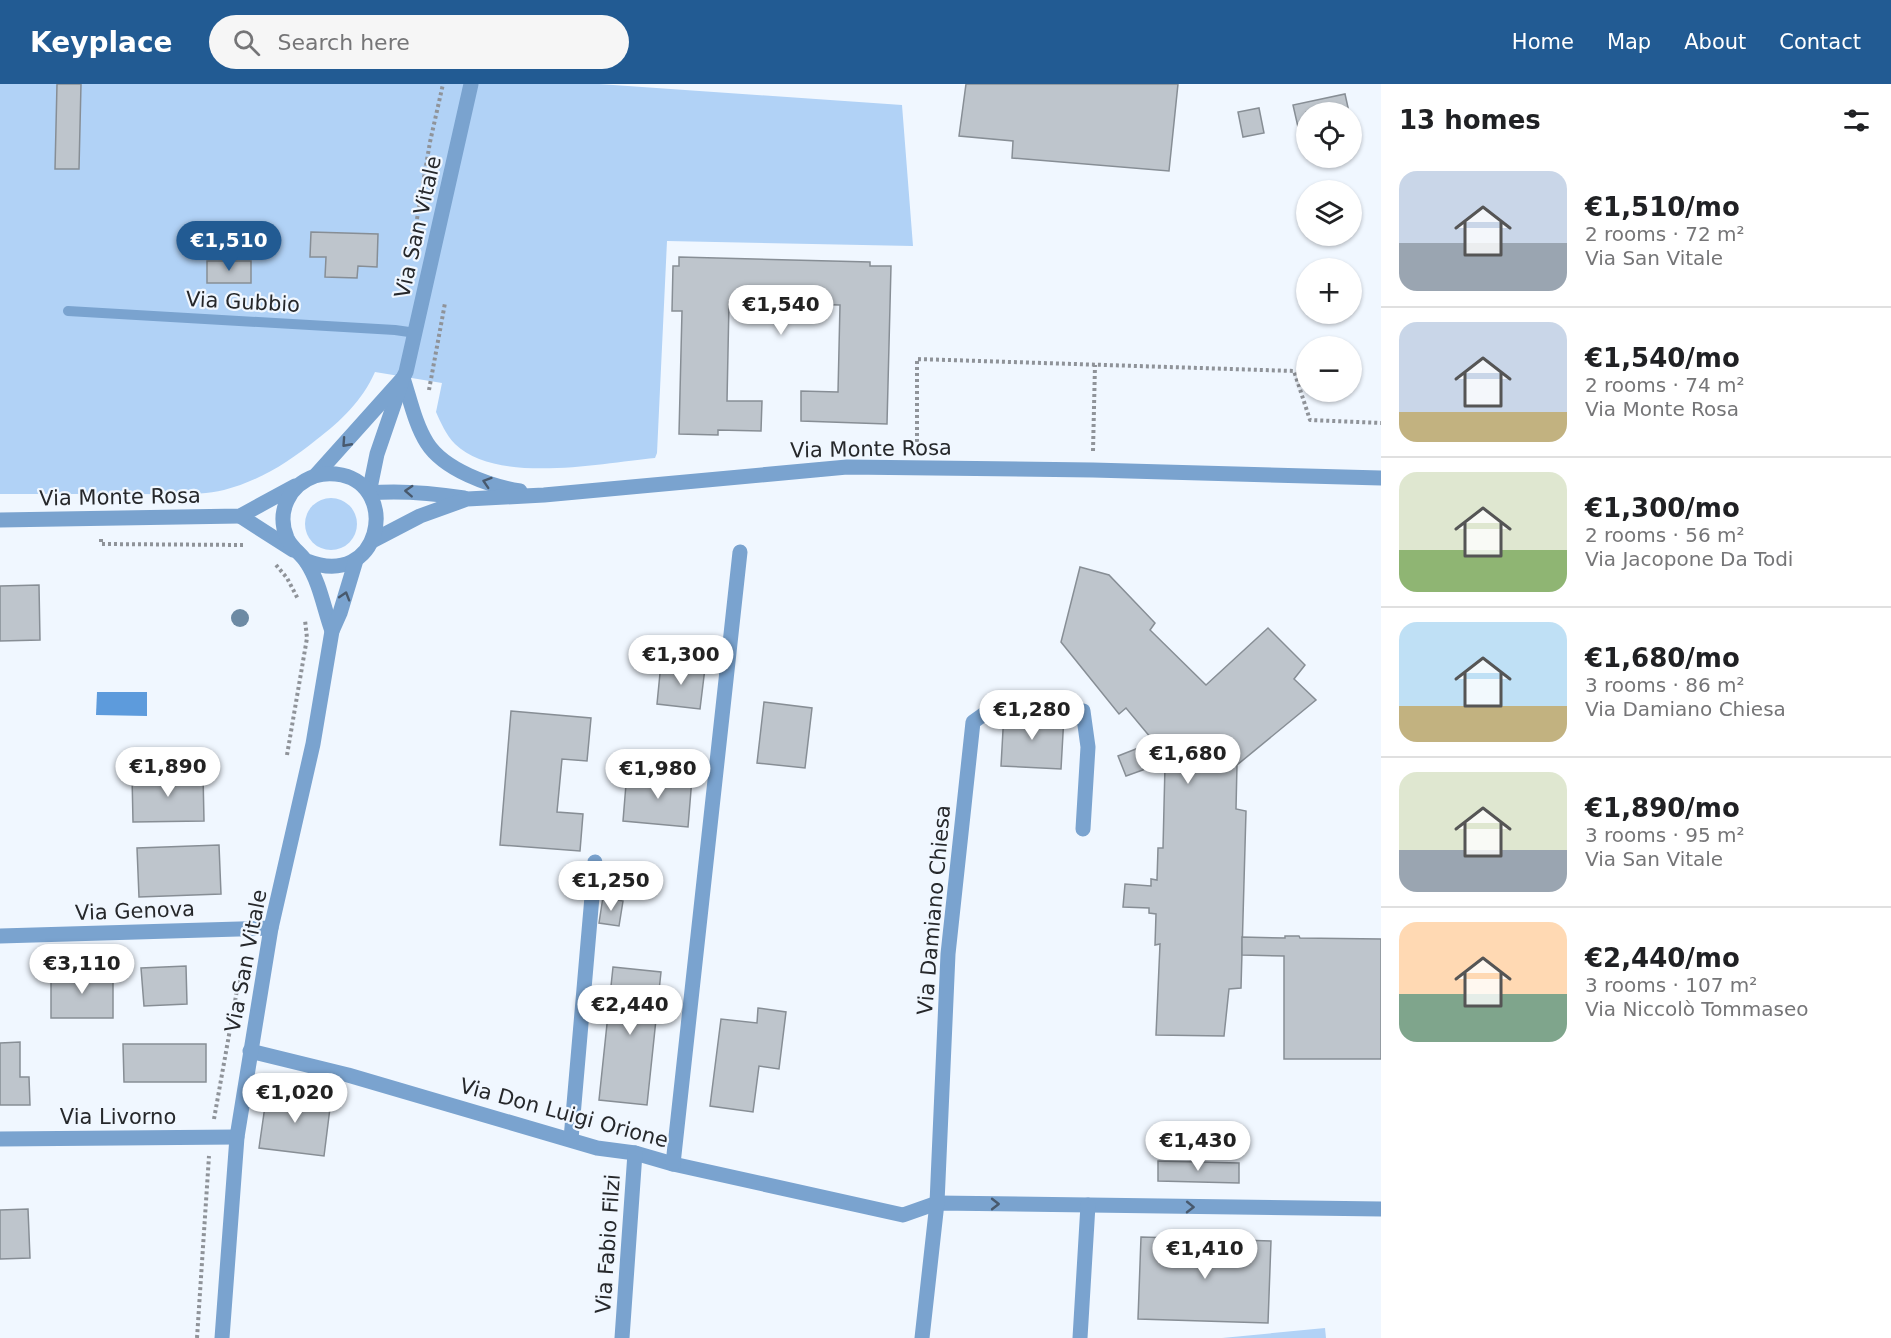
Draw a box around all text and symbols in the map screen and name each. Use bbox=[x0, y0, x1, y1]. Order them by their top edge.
search box bbox=[209, 15, 629, 69]
text: Keyplace bbox=[30, 26, 173, 59]
icon: search bbox=[230, 26, 263, 59]
text: Search here bbox=[278, 30, 410, 55]
text: Home bbox=[1512, 30, 1574, 54]
text: Map bbox=[1607, 30, 1651, 54]
text: About bbox=[1684, 30, 1746, 54]
text: Contact bbox=[1779, 30, 1861, 54]
map controls bbox=[1296, 102, 1362, 402]
button: locate bbox=[1296, 102, 1362, 168]
icon: filters bbox=[1840, 104, 1873, 137]
text: 13 homes bbox=[1399, 105, 1541, 135]
street label: Via San Vitale bbox=[390, 154, 446, 300]
button: layers bbox=[1296, 180, 1362, 246]
text: €1,510/mo bbox=[1585, 192, 1740, 222]
icon: home bbox=[1447, 195, 1519, 267]
pin: €1,510 bbox=[180, 221, 278, 272]
text: 2 rooms · 72 m² bbox=[1585, 222, 1745, 246]
text: €1,510 bbox=[190, 228, 268, 252]
text: Via San Vitale bbox=[1585, 246, 1723, 270]
button: + bbox=[1296, 258, 1362, 324]
pin: €1,540 bbox=[732, 285, 830, 336]
street label: Via Gubbio bbox=[185, 287, 301, 317]
text: €1,540 bbox=[742, 292, 820, 316]
button: − bbox=[1296, 336, 1362, 402]
text: €1,540/mo bbox=[1585, 343, 1740, 373]
icon: home bbox=[1447, 346, 1519, 418]
text: 2 rooms · 74 m² bbox=[1585, 373, 1745, 397]
text: Via Monte Rosa bbox=[1585, 397, 1739, 421]
one-way arrow bbox=[342, 436, 353, 447]
street label: Via Monte Rosa bbox=[790, 436, 952, 462]
one-way arrow bbox=[482, 477, 493, 489]
street label: Via Monte Rosa bbox=[39, 484, 201, 510]
one-way arrow bbox=[405, 485, 414, 498]
text: €1,300/mo bbox=[1585, 493, 1740, 523]
icon: home bbox=[1447, 496, 1519, 568]
text: 2 rooms · 56 m² bbox=[1585, 523, 1745, 547]
text: Via Jacopone Da Todi bbox=[1585, 547, 1793, 571]
one-way arrow bbox=[338, 591, 351, 602]
pin: €1,300 bbox=[632, 635, 730, 686]
text: €1,300 bbox=[642, 642, 720, 666]
text: €1,680/mo bbox=[1585, 643, 1740, 673]
icon: home bbox=[1447, 646, 1519, 718]
text: 3 rooms · 86 m² bbox=[1585, 673, 1745, 697]
pin: €1,280 bbox=[983, 690, 1081, 741]
text: €1,280 bbox=[993, 697, 1071, 721]
text: Via Damiano Chiesa bbox=[1585, 697, 1786, 721]
pin: €1,680 bbox=[1139, 734, 1237, 785]
text: €1,680 bbox=[1149, 741, 1227, 765]
pin: €1,890 bbox=[119, 747, 217, 798]
pin: €1,980 bbox=[609, 749, 707, 800]
text: €1,890 bbox=[129, 754, 207, 778]
text: €1,980 bbox=[619, 756, 697, 780]
text: €1,890/mo bbox=[1585, 793, 1740, 823]
icon: home bbox=[1447, 796, 1519, 868]
street label: Via Damiano Chiesa bbox=[913, 804, 955, 1016]
text: 3 rooms · 95 m² bbox=[1585, 823, 1745, 847]
text: Via San Vitale bbox=[1585, 847, 1723, 871]
pin: €1,250 bbox=[562, 861, 660, 912]
text: €1,250 bbox=[572, 868, 650, 892]
street label: Via San Vitale bbox=[220, 888, 272, 1034]
street label: Via Genova bbox=[75, 897, 195, 925]
text: €2,440/mo bbox=[1585, 943, 1740, 973]
pin: €3,110 bbox=[33, 944, 131, 995]
icon: home bbox=[1447, 946, 1519, 1018]
text: €3,110 bbox=[43, 951, 121, 975]
text: 3 rooms · 107 m² bbox=[1585, 973, 1757, 997]
pin: €2,440 bbox=[581, 985, 679, 1036]
text: €2,440 bbox=[591, 992, 669, 1016]
text: Via Niccolò Tommaseo bbox=[1585, 997, 1809, 1021]
pin: €1,020 bbox=[246, 1073, 344, 1124]
street label: Via Don Luigi Orione bbox=[457, 1074, 671, 1152]
text: €1,020 bbox=[256, 1080, 334, 1104]
street label: Via Livorno bbox=[60, 1105, 176, 1129]
pin: €1,430 bbox=[1149, 1121, 1247, 1172]
text: €1,430 bbox=[1159, 1128, 1237, 1152]
street label: Via Fabio Filzi bbox=[591, 1173, 625, 1315]
one-way arrow bbox=[991, 1198, 1000, 1210]
one-way arrow bbox=[1186, 1200, 1195, 1213]
pin: €1,410 bbox=[1156, 1229, 1254, 1280]
text: €1,410 bbox=[1166, 1236, 1244, 1260]

